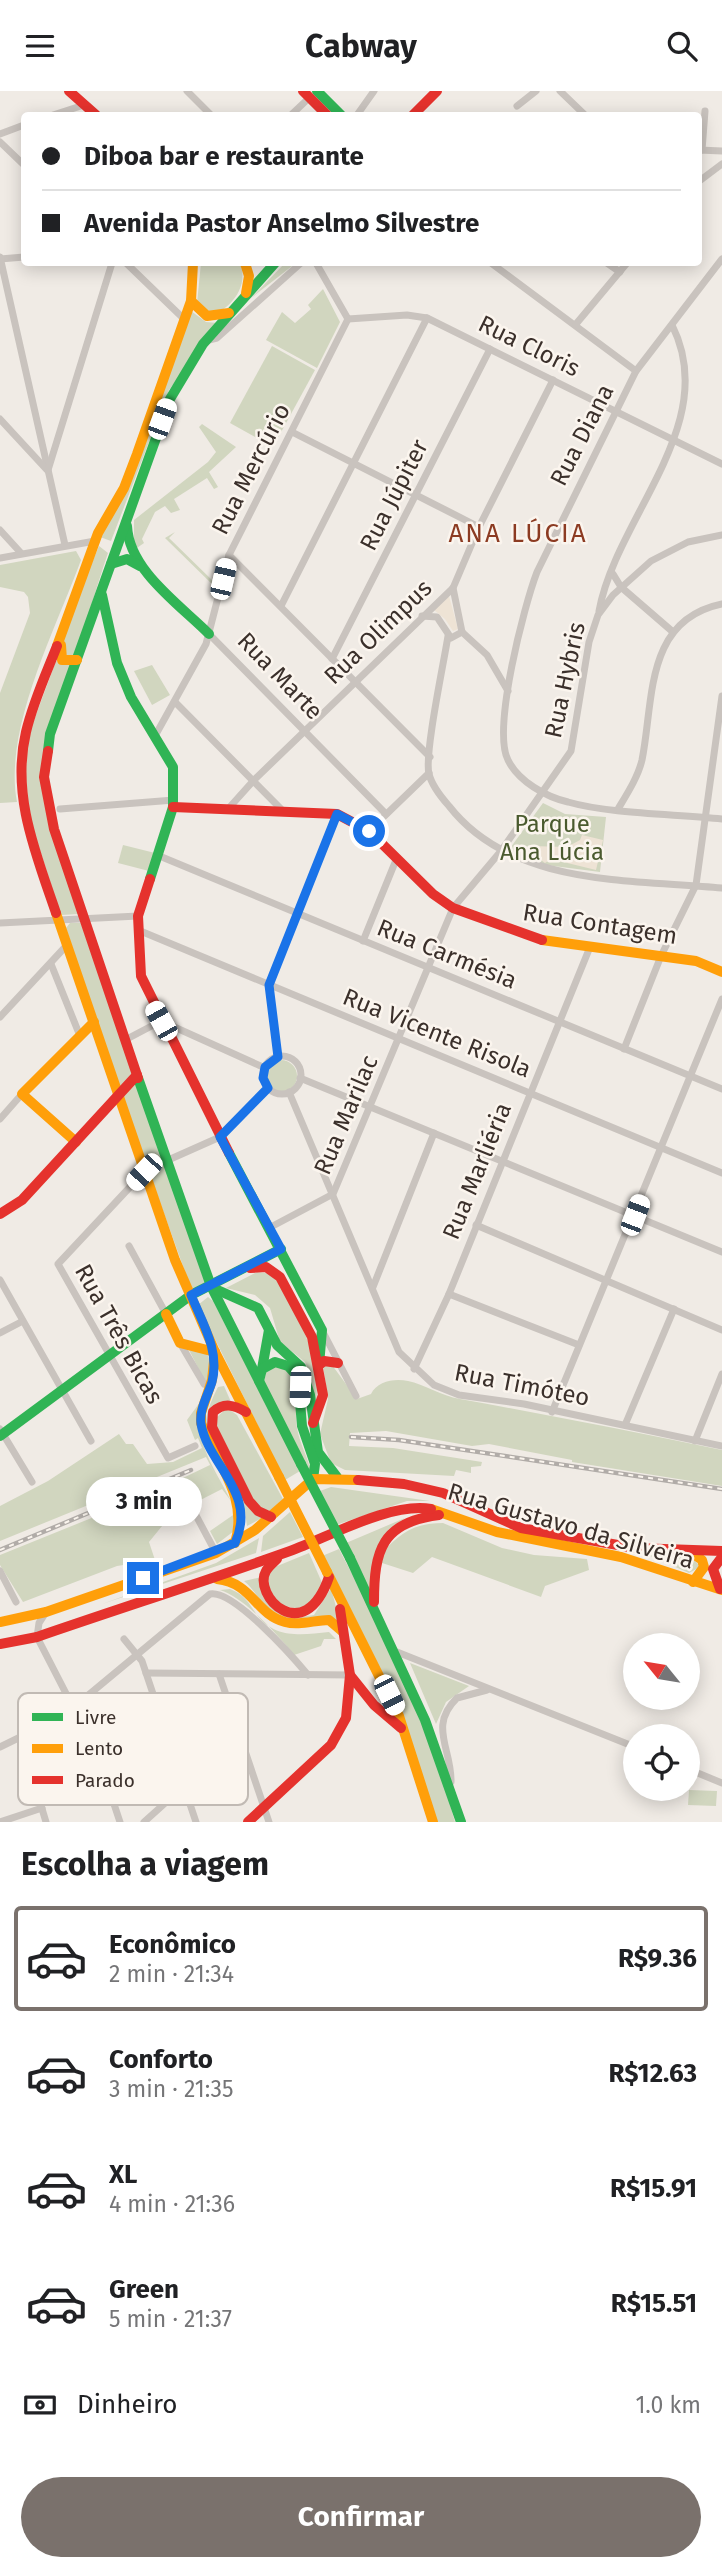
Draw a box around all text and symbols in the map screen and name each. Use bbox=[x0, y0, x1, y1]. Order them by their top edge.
icon: menu bbox=[21, 27, 59, 65]
text: Cabway bbox=[305, 27, 417, 65]
icon: search bbox=[663, 27, 701, 65]
text: Diboa bar e restaurante bbox=[84, 141, 364, 172]
text: Avenida Pastor Anselmo Silvestre bbox=[84, 208, 479, 239]
street label: Rua Cloris bbox=[474, 309, 584, 383]
street label: Rua Diana bbox=[544, 379, 620, 491]
car bbox=[145, 396, 180, 442]
street label: Rua Mercúrio bbox=[206, 399, 296, 539]
street label: Rua Júpiter bbox=[354, 434, 434, 555]
district label: ANA LÚCIA bbox=[448, 518, 588, 549]
car bbox=[209, 556, 238, 602]
street label: Rua Olimpus bbox=[319, 574, 437, 690]
street label: Rua Hybris bbox=[539, 620, 591, 740]
street label: Rua Marte bbox=[232, 627, 328, 725]
park label: Parque Ana Lúcia bbox=[500, 810, 604, 866]
route start bbox=[353, 815, 385, 847]
street label: Rua Contagem bbox=[521, 898, 679, 950]
street label: Rua Carmésia bbox=[373, 913, 521, 995]
street label: Rua Vicente Risola bbox=[339, 982, 535, 1084]
car bbox=[142, 998, 181, 1044]
street label: Rua Marilac bbox=[308, 1051, 384, 1179]
street label: Rua Marliéria bbox=[437, 1099, 517, 1243]
car bbox=[122, 1149, 167, 1195]
car bbox=[618, 1192, 653, 1238]
street label: Rua Três Bicas bbox=[69, 1259, 169, 1409]
street label: Rua Timóteo bbox=[452, 1358, 592, 1412]
car bbox=[289, 1366, 312, 1408]
callout: 3 min bbox=[85, 1477, 201, 1525]
street label: Rua Gustavo da Silveira bbox=[445, 1477, 697, 1575]
text: 3 min bbox=[116, 1487, 172, 1515]
route end bbox=[127, 1562, 159, 1594]
north arrow bbox=[623, 1633, 700, 1710]
map controls bbox=[623, 1633, 700, 1801]
car bbox=[371, 1672, 408, 1718]
legend bbox=[18, 1693, 248, 1805]
text: Livre bbox=[75, 1706, 116, 1729]
button: locate bbox=[623, 1724, 700, 1801]
text: Lento bbox=[75, 1737, 123, 1760]
text: Parado bbox=[75, 1769, 135, 1792]
text: Escolha a viagem bbox=[21, 1845, 269, 1883]
icon: car bbox=[25, 1927, 88, 1990]
text: Econômico bbox=[109, 1929, 236, 1960]
text: R$9.36 bbox=[618, 1943, 697, 1974]
text: 2 min · 21:34 bbox=[109, 1960, 234, 1988]
icon: car bbox=[25, 2042, 88, 2105]
text: Conforto bbox=[109, 2044, 213, 2075]
text: R$12.63 bbox=[608, 2058, 697, 2089]
text: 3 min · 21:35 bbox=[109, 2075, 233, 2103]
icon: car bbox=[25, 2157, 88, 2220]
text: XL bbox=[109, 2159, 137, 2190]
text: R$15.91 bbox=[610, 2173, 697, 2204]
text: 4 min · 21:36 bbox=[109, 2190, 235, 2218]
icon: car bbox=[25, 2272, 88, 2335]
text: Green bbox=[109, 2274, 179, 2305]
text: R$15.51 bbox=[611, 2288, 697, 2319]
text: 5 min · 21:37 bbox=[109, 2305, 232, 2333]
icon: cash bbox=[21, 2386, 59, 2424]
text: Dinheiro bbox=[77, 2389, 178, 2420]
text: 1.0 km bbox=[635, 2391, 701, 2419]
button: Confirmar bbox=[21, 2477, 701, 2557]

